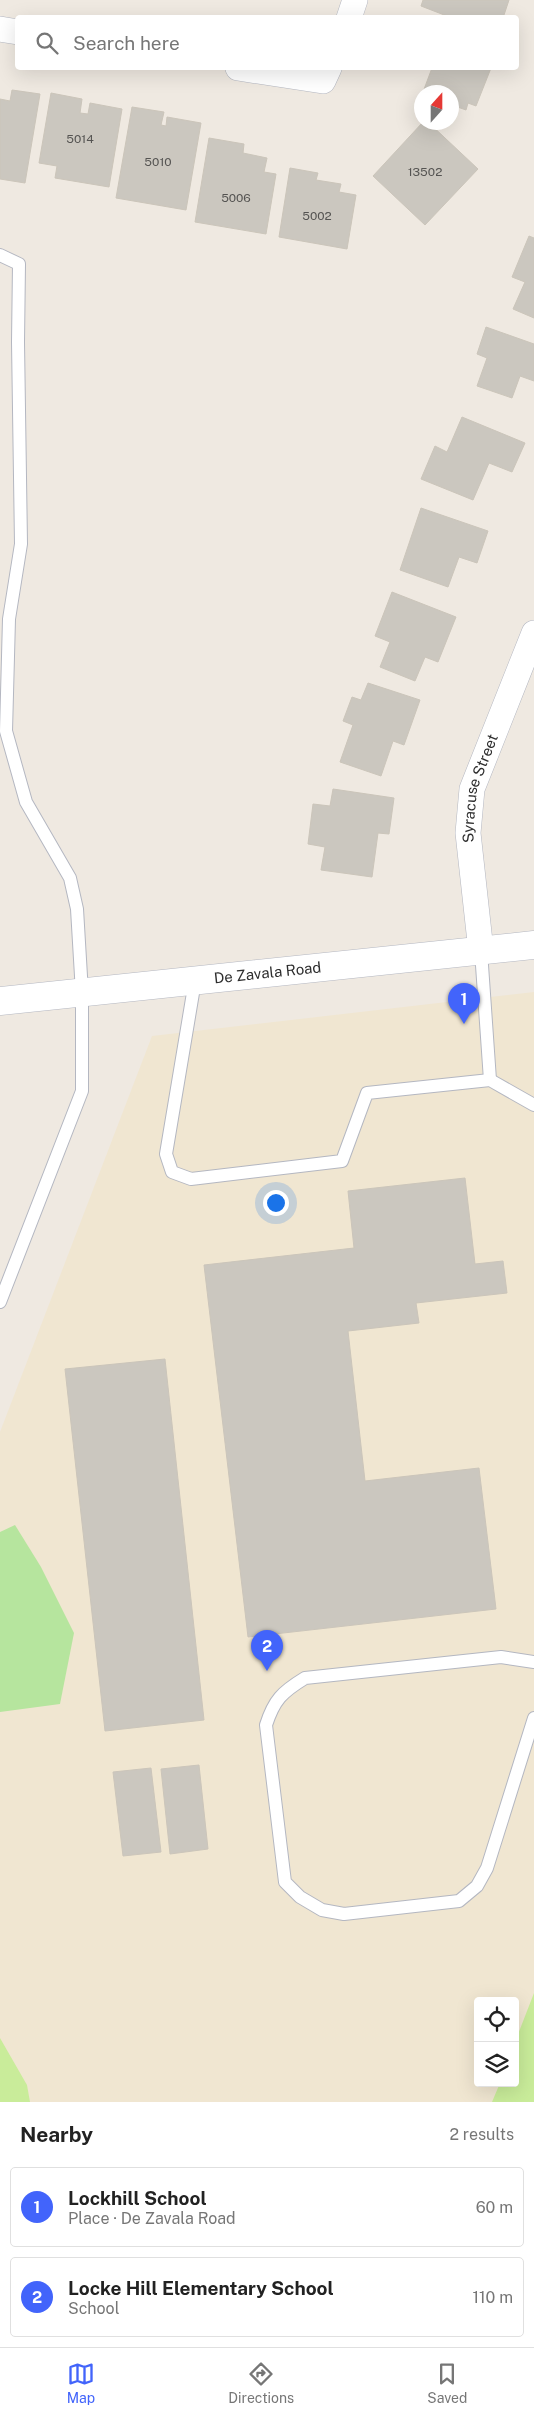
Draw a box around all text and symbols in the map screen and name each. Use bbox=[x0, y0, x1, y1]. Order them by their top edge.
search box bbox=[15, 15, 519, 70]
icon: search bbox=[33, 29, 61, 57]
text: Search here bbox=[73, 32, 180, 54]
north arrow bbox=[414, 85, 459, 130]
house number: 5014 bbox=[66, 132, 94, 146]
house number: 5010 bbox=[144, 155, 172, 169]
house number: 13502 bbox=[408, 165, 442, 179]
house number: 5006 bbox=[221, 191, 251, 205]
house number: 5002 bbox=[302, 209, 332, 223]
street label: Syracuse Street bbox=[459, 731, 501, 844]
street label: De Zavala Road bbox=[213, 958, 322, 987]
pin: 1 bbox=[448, 983, 480, 1024]
your location bbox=[263, 1190, 289, 1216]
pin: 2 bbox=[251, 1630, 283, 1671]
map controls bbox=[474, 1997, 519, 2087]
button: locate bbox=[474, 1997, 519, 2042]
button: layers bbox=[474, 2042, 519, 2087]
text: Nearby bbox=[20, 2122, 93, 2147]
text: 2 results bbox=[449, 2125, 514, 2144]
text: Lockhill School bbox=[68, 2187, 207, 2209]
text: 1 bbox=[34, 2198, 40, 2217]
text: 60 m bbox=[476, 2198, 513, 2217]
text: Place · De Zavala Road bbox=[68, 2209, 236, 2228]
text: Locke Hill Elementary School bbox=[68, 2277, 334, 2299]
text: 2 bbox=[32, 2288, 42, 2307]
text: 110 m bbox=[472, 2288, 513, 2307]
text: School bbox=[68, 2299, 119, 2318]
tab: Map bbox=[67, 2360, 95, 2406]
tab: Directions bbox=[228, 2360, 294, 2406]
tab: Saved bbox=[427, 2360, 467, 2406]

